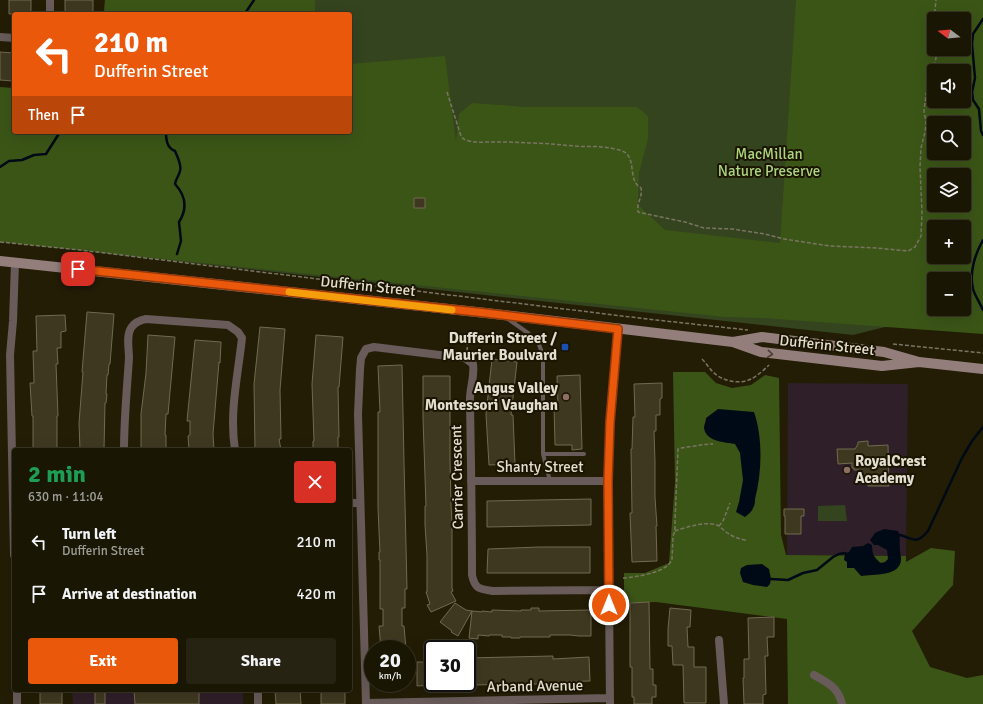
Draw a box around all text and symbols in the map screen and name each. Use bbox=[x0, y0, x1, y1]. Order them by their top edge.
north arrow bbox=[927, 12, 971, 56]
map controls bbox=[927, 12, 971, 316]
text: 210 m bbox=[94, 26, 168, 60]
icon: left bbox=[28, 28, 80, 80]
text: Dufferin Street bbox=[94, 60, 208, 82]
button: sound bbox=[927, 64, 971, 108]
icon: arrive bbox=[67, 104, 89, 126]
text: Then bbox=[28, 106, 59, 124]
button: search bbox=[927, 116, 971, 160]
park label: MacMillan Nature Preserve bbox=[718, 145, 820, 180]
button: layers bbox=[927, 168, 971, 212]
button: + bbox=[927, 220, 971, 264]
pin bbox=[61, 252, 95, 286]
icon: arrive bbox=[67, 258, 89, 280]
street label: Dufferin Street bbox=[320, 272, 416, 300]
button: − bbox=[927, 272, 971, 316]
place label: Dufferin Street / Maurier Boulvard bbox=[443, 329, 557, 364]
street label: Dufferin Street bbox=[779, 331, 875, 359]
marker: Dufferin Street / Maurier Boulvard bbox=[560, 342, 570, 352]
one-way arrow bbox=[767, 349, 773, 358]
place label: Angus Valley Montessori Vaughan bbox=[425, 379, 559, 414]
marker: Angus Valley Montessori Vaughan bbox=[561, 392, 571, 402]
street label: Carrier Crescent bbox=[447, 425, 467, 529]
place label: RoyalCrest Academy bbox=[855, 452, 926, 487]
street label: Shanty Street bbox=[497, 458, 584, 476]
text: 2 min bbox=[28, 459, 86, 489]
button: close bbox=[294, 461, 336, 503]
marker: RoyalCrest Academy bbox=[842, 465, 852, 475]
text: 630 m · 11:04 bbox=[28, 489, 104, 505]
text: Turn left bbox=[62, 525, 116, 543]
icon: left bbox=[28, 531, 50, 553]
text: 210 m bbox=[296, 533, 336, 551]
text: Dufferin Street bbox=[62, 543, 145, 559]
icon: arrive bbox=[28, 583, 50, 605]
position arrow bbox=[588, 584, 630, 626]
text: Arrive at destination bbox=[62, 585, 197, 603]
text: 420 m bbox=[296, 585, 336, 603]
button: Exit bbox=[28, 638, 178, 684]
button: Share bbox=[186, 638, 336, 684]
speed limit sign: 30 bbox=[424, 640, 476, 692]
text: 20 bbox=[379, 648, 401, 673]
text: km/h bbox=[379, 670, 401, 682]
street label: Arband Avenue bbox=[487, 676, 583, 696]

